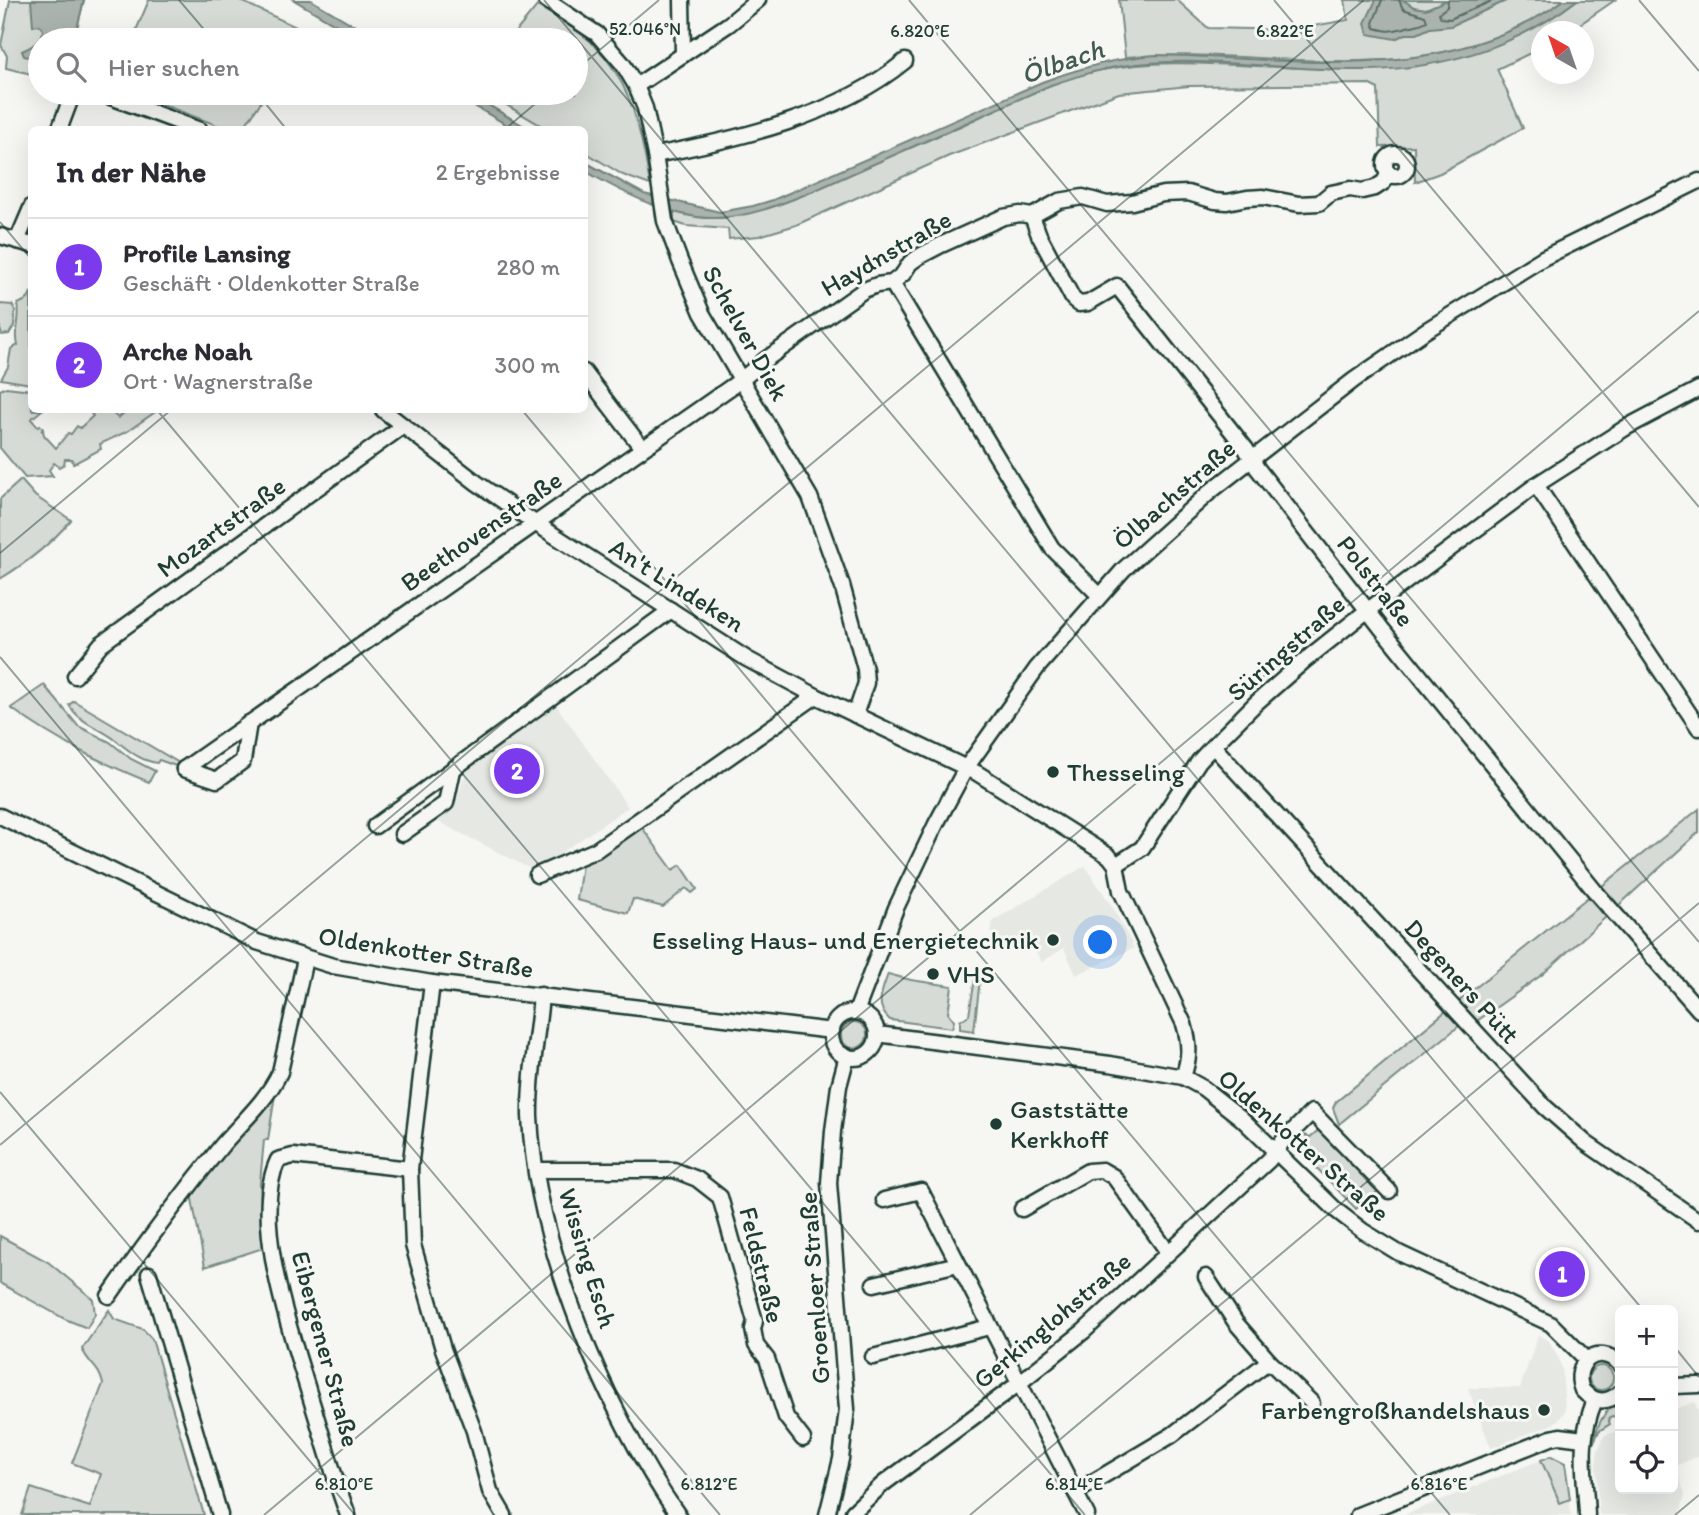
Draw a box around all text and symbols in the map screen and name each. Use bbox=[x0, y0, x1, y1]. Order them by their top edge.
text: 52.046°N bbox=[609, 18, 681, 40]
text: 6.820°E bbox=[890, 20, 950, 42]
text: 6.822°E bbox=[1256, 20, 1314, 42]
north arrow bbox=[1531, 21, 1594, 84]
search box bbox=[28, 28, 588, 105]
water label: Ölbach bbox=[1016, 31, 1109, 91]
icon: search bbox=[52, 48, 90, 86]
text: Hier suchen bbox=[108, 51, 240, 83]
text: In der Nähe bbox=[56, 153, 206, 190]
text: 2 Ergebnisse bbox=[436, 158, 560, 186]
street label: Haydnstraße bbox=[815, 203, 957, 303]
text: Profile Lansing bbox=[123, 237, 290, 269]
text: 1 bbox=[74, 253, 84, 281]
text: 280 m bbox=[497, 253, 560, 281]
street label: Schelver Diek bbox=[696, 260, 797, 407]
text: Geschäft · Oldenkotter Straße bbox=[123, 269, 420, 297]
text: Arche Noah bbox=[123, 335, 252, 367]
text: 2 bbox=[73, 351, 85, 379]
text: 300 m bbox=[495, 351, 560, 379]
text: Ort · Wagnerstraße bbox=[123, 367, 313, 395]
street label: Ölbachstraße bbox=[1106, 432, 1242, 556]
street label: Beethovenstraße bbox=[394, 463, 568, 599]
street label: Mozartstraße bbox=[150, 470, 292, 584]
street label: Polstraße bbox=[1330, 529, 1422, 633]
street label: An't Lindeken bbox=[603, 531, 751, 639]
street label: Süringstraße bbox=[1220, 588, 1352, 708]
pin: 2 bbox=[494, 745, 540, 797]
place label: Thesseling bbox=[1067, 756, 1185, 788]
marker: Thesseling bbox=[1045, 764, 1061, 780]
street label: Degeners Pütt bbox=[1398, 912, 1526, 1050]
street label: Oldenkotter Straße bbox=[316, 919, 536, 985]
place label: Esseling Haus- und Energietechnik bbox=[652, 924, 1040, 956]
your location bbox=[1083, 925, 1117, 959]
marker: Esseling Haus- und Energietechnik bbox=[1045, 932, 1061, 948]
place label: VHS bbox=[947, 958, 995, 990]
marker: VHS bbox=[925, 966, 941, 982]
street label: Oldenkotter Straße bbox=[1212, 1062, 1396, 1228]
place label: Gaststätte Kerkhoff bbox=[1010, 1093, 1129, 1155]
marker: Gaststätte Kerkhoff bbox=[988, 1116, 1004, 1132]
street label: Wissing Esch bbox=[552, 1184, 624, 1332]
street label: Groenloer Straße bbox=[791, 1191, 837, 1385]
street label: Feldstraße bbox=[732, 1204, 792, 1326]
street label: Gerkinglohstraße bbox=[966, 1245, 1138, 1395]
street label: Eibergener Straße bbox=[284, 1248, 368, 1450]
pin: 1 bbox=[1539, 1248, 1585, 1300]
map controls bbox=[1615, 1305, 1678, 1494]
button: + bbox=[1615, 1305, 1678, 1368]
button: − bbox=[1615, 1368, 1678, 1431]
place label: Farbengroßhandelshaus bbox=[1261, 1394, 1530, 1426]
marker: Farbengroßhandelshaus bbox=[1536, 1402, 1552, 1418]
button: locate bbox=[1615, 1431, 1678, 1494]
text: 6.810°E bbox=[315, 1473, 373, 1495]
text: 6.812°E bbox=[681, 1473, 737, 1495]
text: 6.814°E bbox=[1045, 1473, 1103, 1495]
text: 6.816°E bbox=[1411, 1473, 1468, 1495]

